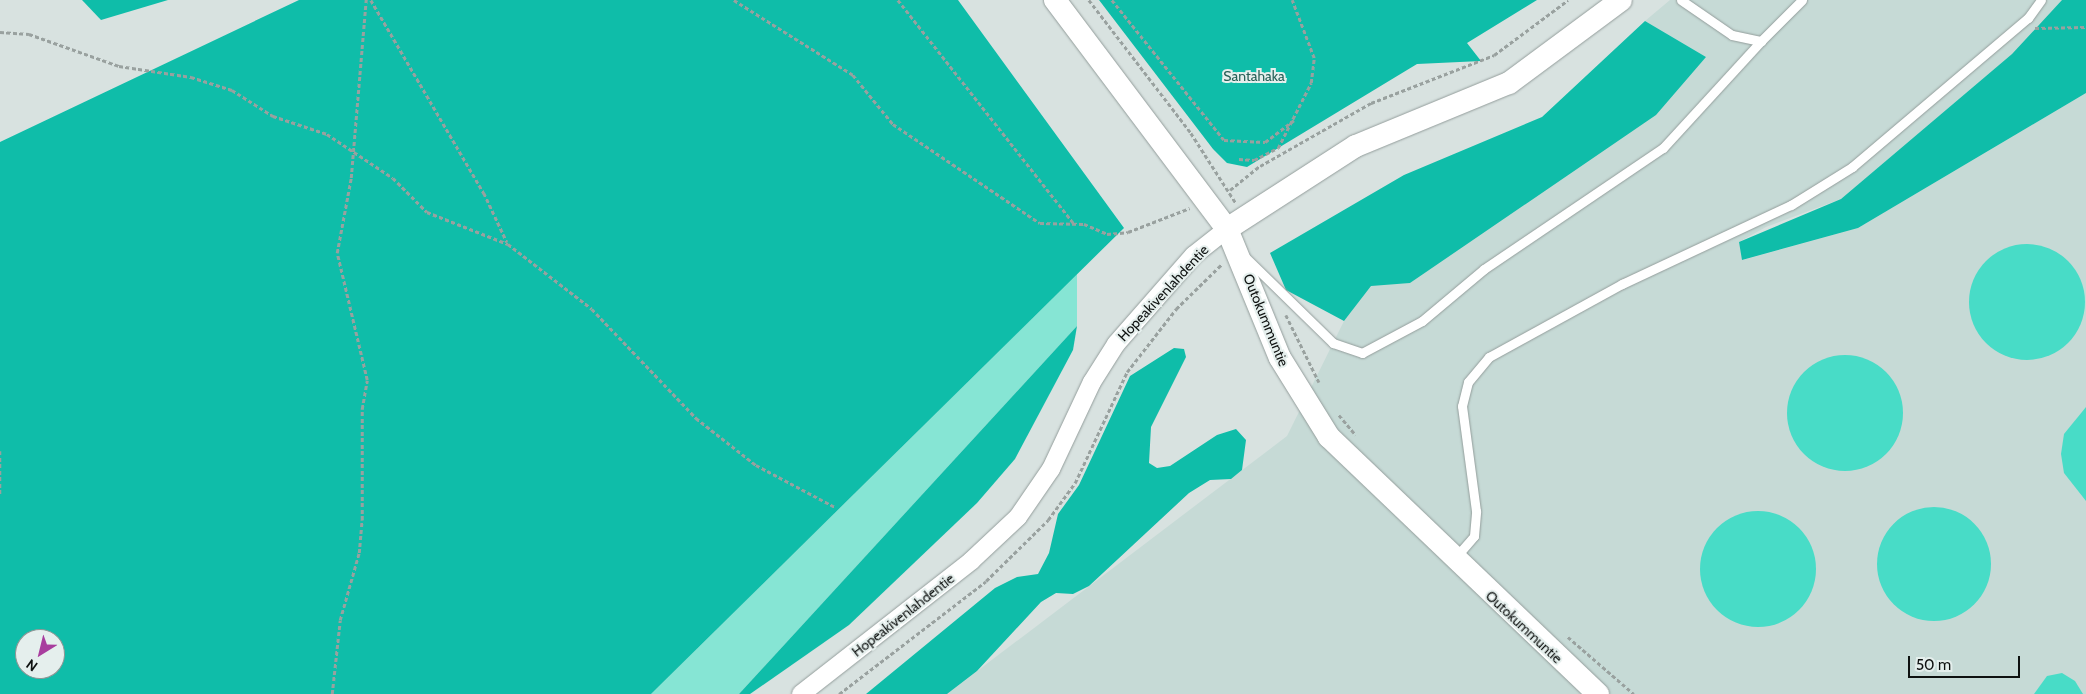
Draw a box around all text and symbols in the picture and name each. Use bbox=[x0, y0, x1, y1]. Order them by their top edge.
park label: Santahaka bbox=[1223, 68, 1285, 84]
street label: Hopeakivenlahdentie bbox=[1114, 241, 1212, 345]
street label: Outokummuntie bbox=[1240, 271, 1292, 369]
street label: Hopeakivenlahdentie bbox=[849, 570, 957, 660]
street label: Outokummuntie bbox=[1482, 587, 1566, 667]
north arrow bbox=[15, 629, 65, 679]
scale bar bbox=[1911, 646, 2024, 678]
text: N bbox=[22, 655, 41, 676]
text: 50 m bbox=[1916, 656, 1951, 674]

